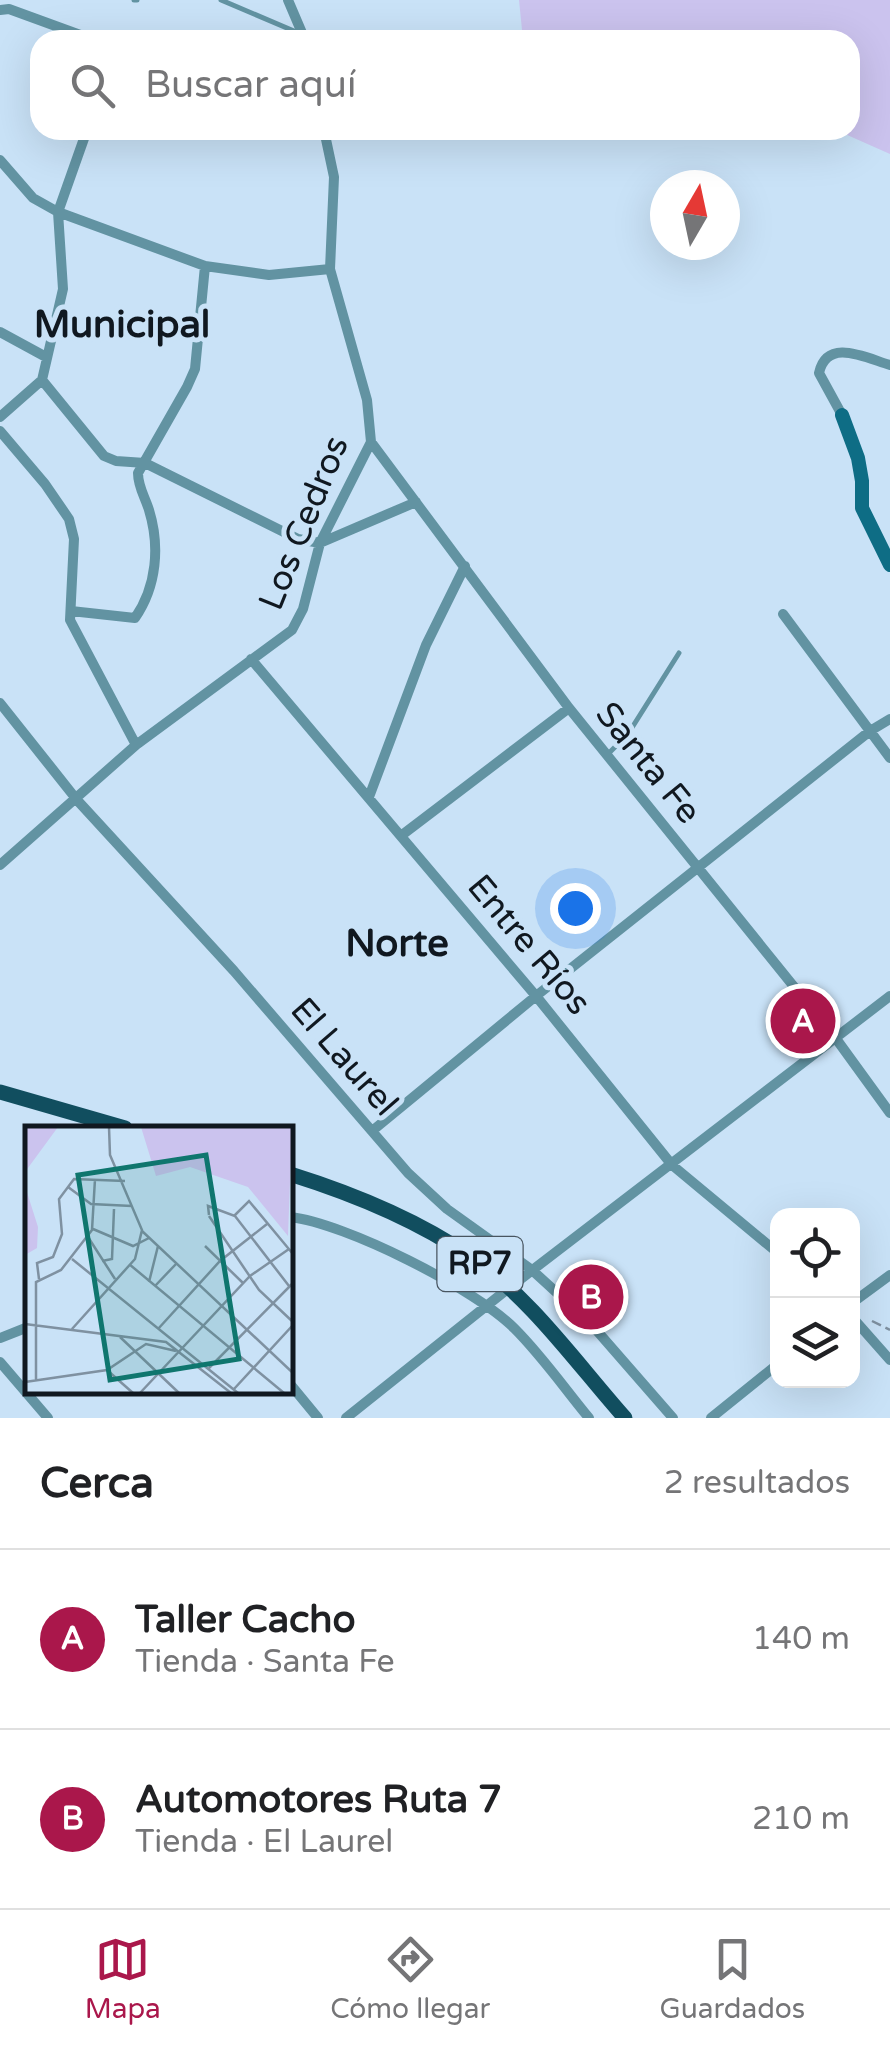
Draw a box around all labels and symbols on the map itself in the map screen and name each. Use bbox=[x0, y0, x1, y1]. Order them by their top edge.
north arrow bbox=[650, 170, 740, 260]
district label: Municipal bbox=[34, 302, 210, 348]
street label: Los Cedros bbox=[250, 430, 358, 616]
street label: Santa Fe bbox=[586, 694, 710, 832]
street label: Entre Ríos bbox=[458, 866, 600, 1024]
your location bbox=[550, 883, 601, 934]
district label: Norte bbox=[345, 921, 449, 967]
pin: A bbox=[770, 984, 836, 1058]
street label: El Laurel bbox=[281, 989, 407, 1125]
inset map bbox=[25, 1126, 292, 1393]
road number: RP7 bbox=[438, 1237, 522, 1291]
pin: B bbox=[558, 1260, 624, 1334]

